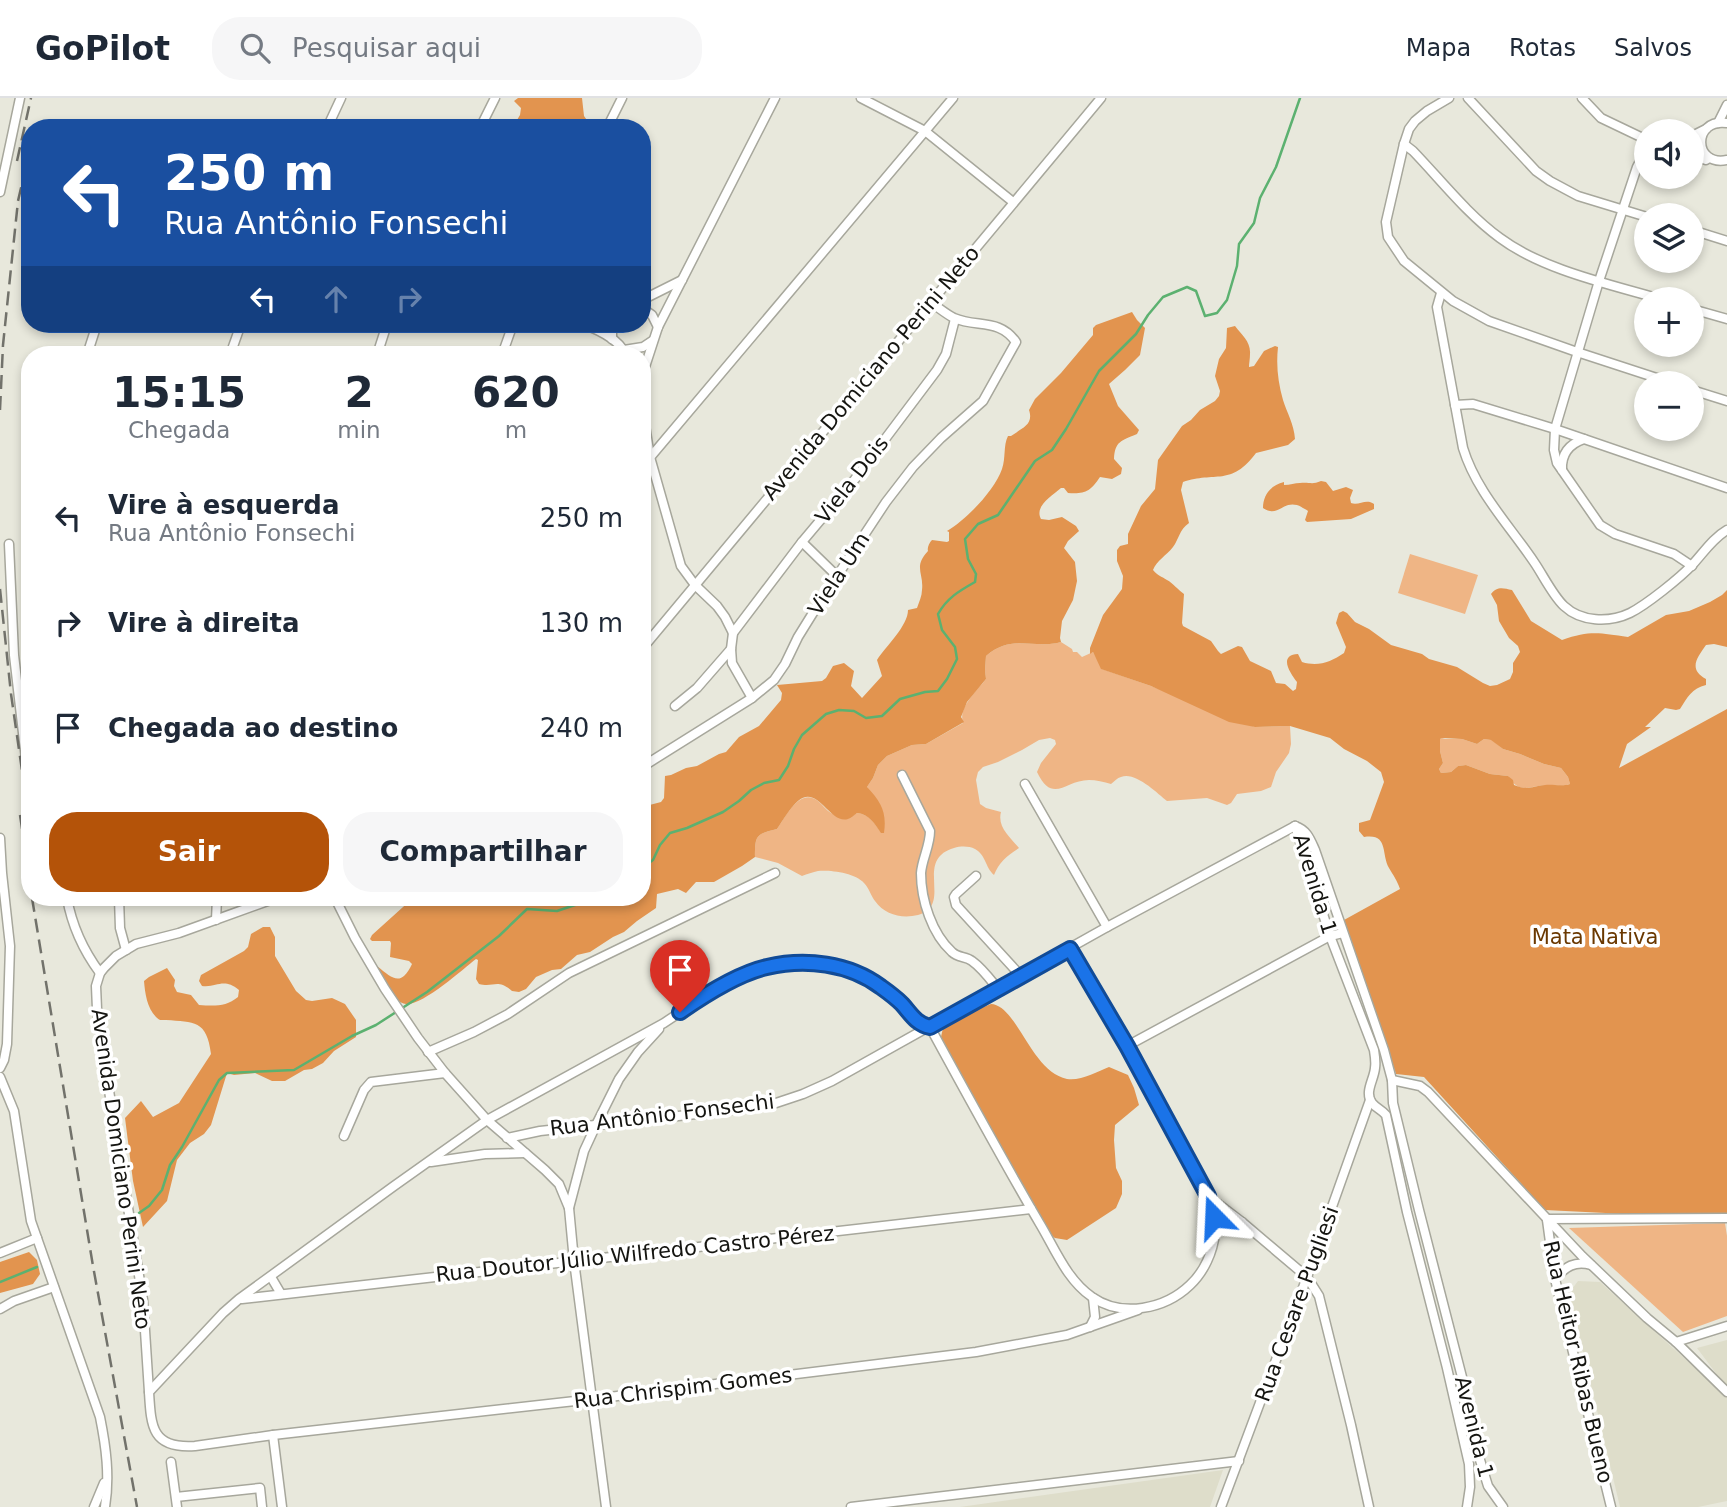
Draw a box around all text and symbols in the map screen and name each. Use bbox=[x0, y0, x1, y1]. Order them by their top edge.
search box bbox=[212, 17, 702, 80]
text: GoPilot bbox=[35, 29, 170, 68]
icon: search bbox=[236, 29, 274, 67]
text: Pesquisar aqui bbox=[292, 33, 481, 63]
text: Mapa bbox=[1406, 34, 1471, 62]
text: Rotas bbox=[1509, 34, 1576, 62]
text: Salvos bbox=[1614, 34, 1692, 62]
map controls bbox=[1634, 119, 1704, 441]
button: sound bbox=[1634, 119, 1704, 189]
text: 250 m bbox=[164, 145, 334, 202]
icon: left bbox=[49, 147, 140, 238]
button: layers bbox=[1634, 203, 1704, 273]
text: Rua Antônio Fonsechi bbox=[164, 204, 508, 242]
street label: Avenida Domiciano Perini Neto bbox=[758, 241, 984, 505]
icon: left bbox=[244, 280, 282, 318]
icon: ahead bbox=[317, 280, 355, 318]
icon: right bbox=[390, 280, 428, 318]
button: + bbox=[1634, 287, 1704, 357]
text: 15:15 bbox=[112, 368, 246, 417]
text: 2 bbox=[344, 368, 374, 417]
text: 620 bbox=[472, 368, 560, 417]
button: − bbox=[1634, 371, 1704, 441]
text: Chegada bbox=[128, 417, 230, 443]
text: min bbox=[337, 417, 381, 443]
text: m bbox=[505, 417, 527, 443]
street label: Viela Dois bbox=[811, 432, 893, 528]
text: Vire à esquerda bbox=[108, 490, 340, 520]
icon: left bbox=[49, 499, 87, 537]
text: 250 m bbox=[540, 503, 623, 533]
text: Rua Antônio Fonsechi bbox=[108, 520, 356, 546]
street label: Viela Um bbox=[803, 528, 875, 620]
icon: right bbox=[49, 604, 87, 642]
text: Vire à direita bbox=[108, 608, 300, 638]
text: 130 m bbox=[540, 608, 623, 638]
icon: arrive bbox=[49, 709, 87, 747]
text: Chegada ao destino bbox=[108, 713, 398, 743]
text: 240 m bbox=[540, 713, 623, 743]
button: Sair bbox=[49, 812, 329, 892]
button: Compartilhar bbox=[343, 812, 623, 892]
street label: Avenida 1 bbox=[1288, 831, 1342, 937]
park label: Mata Nativa bbox=[1532, 925, 1658, 949]
pin bbox=[650, 940, 710, 1012]
icon: arrive bbox=[661, 951, 699, 989]
street label: Avenida Domiciano Perini Neto bbox=[87, 1007, 155, 1331]
street label: Rua Antônio Fonsechi bbox=[548, 1089, 776, 1141]
position arrow bbox=[1177, 1180, 1251, 1254]
street label: Rua Cesare Pugliesi bbox=[1251, 1203, 1343, 1405]
street label: Rua Doutor Júlio Wilfredo Castro Pérez bbox=[435, 1221, 835, 1287]
street label: Rua Heitor Ribas Bueno bbox=[1538, 1238, 1618, 1486]
street label: Rua Chrispim Gomes bbox=[573, 1363, 793, 1413]
street label: Avenida 1 bbox=[1450, 1374, 1498, 1480]

